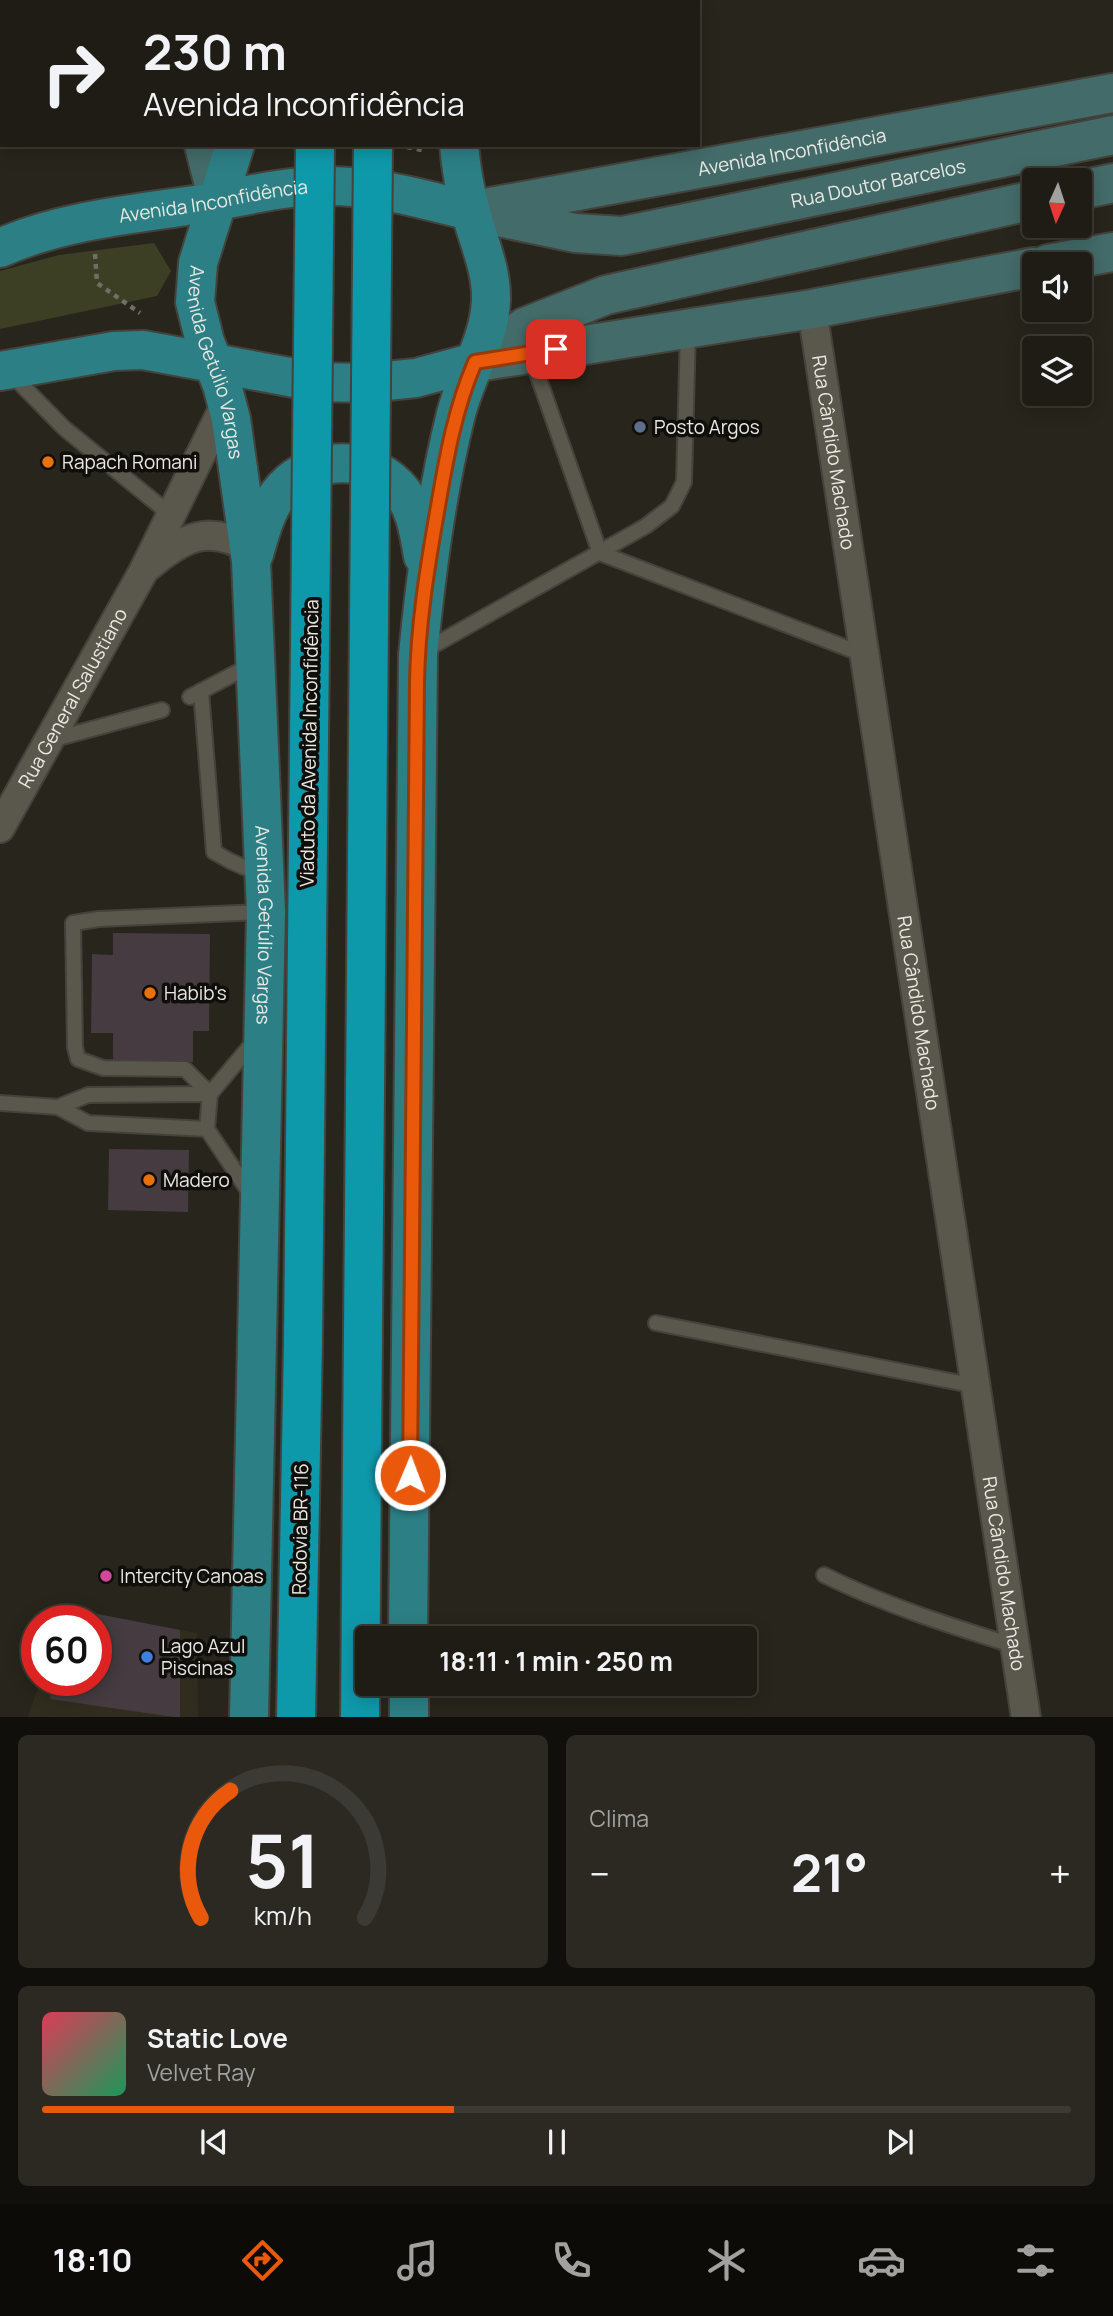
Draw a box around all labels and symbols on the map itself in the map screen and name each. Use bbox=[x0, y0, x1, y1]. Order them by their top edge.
street label: Avenida Inconfidência bbox=[695, 122, 888, 182]
street label: Rua Doutor Barcelos bbox=[788, 153, 968, 214]
north arrow bbox=[1022, 168, 1092, 238]
street label: Avenida Inconfidência bbox=[117, 174, 309, 229]
street label: Avenida Getúlio Vargas bbox=[181, 265, 250, 461]
pin bbox=[526, 319, 586, 379]
street label: Rua Cândido Machado bbox=[806, 353, 861, 551]
place label: Posto Argos bbox=[654, 414, 760, 440]
marker: Posto Argos bbox=[632, 419, 648, 435]
place label: Rapach Romani bbox=[62, 449, 198, 475]
marker: Rapach Romani bbox=[40, 454, 56, 470]
street label: Viaduto da Avenida Inconfidência bbox=[293, 599, 325, 887]
street label: Rua General Salustiano bbox=[12, 603, 133, 793]
street label: Avenida Getúlio Vargas bbox=[249, 825, 279, 1025]
street label: Rua Cândido Machado bbox=[891, 914, 947, 1112]
place label: Habib's bbox=[164, 980, 227, 1006]
marker: Habib's bbox=[142, 985, 158, 1001]
place label: Madero bbox=[163, 1167, 230, 1193]
marker: Madero bbox=[141, 1172, 157, 1188]
position arrow bbox=[373, 1438, 447, 1512]
street label: Rodovia BR-116 bbox=[286, 1463, 314, 1595]
street label: Rua Cândido Machado bbox=[976, 1474, 1032, 1673]
place label: Intercity Canoas bbox=[120, 1563, 264, 1589]
marker: Intercity Canoas bbox=[98, 1568, 114, 1584]
speed limit sign: 60 bbox=[21, 1605, 112, 1696]
place label: Lago Azul Piscinas bbox=[161, 1633, 245, 1681]
marker: Lago Azul Piscinas bbox=[139, 1649, 155, 1665]

